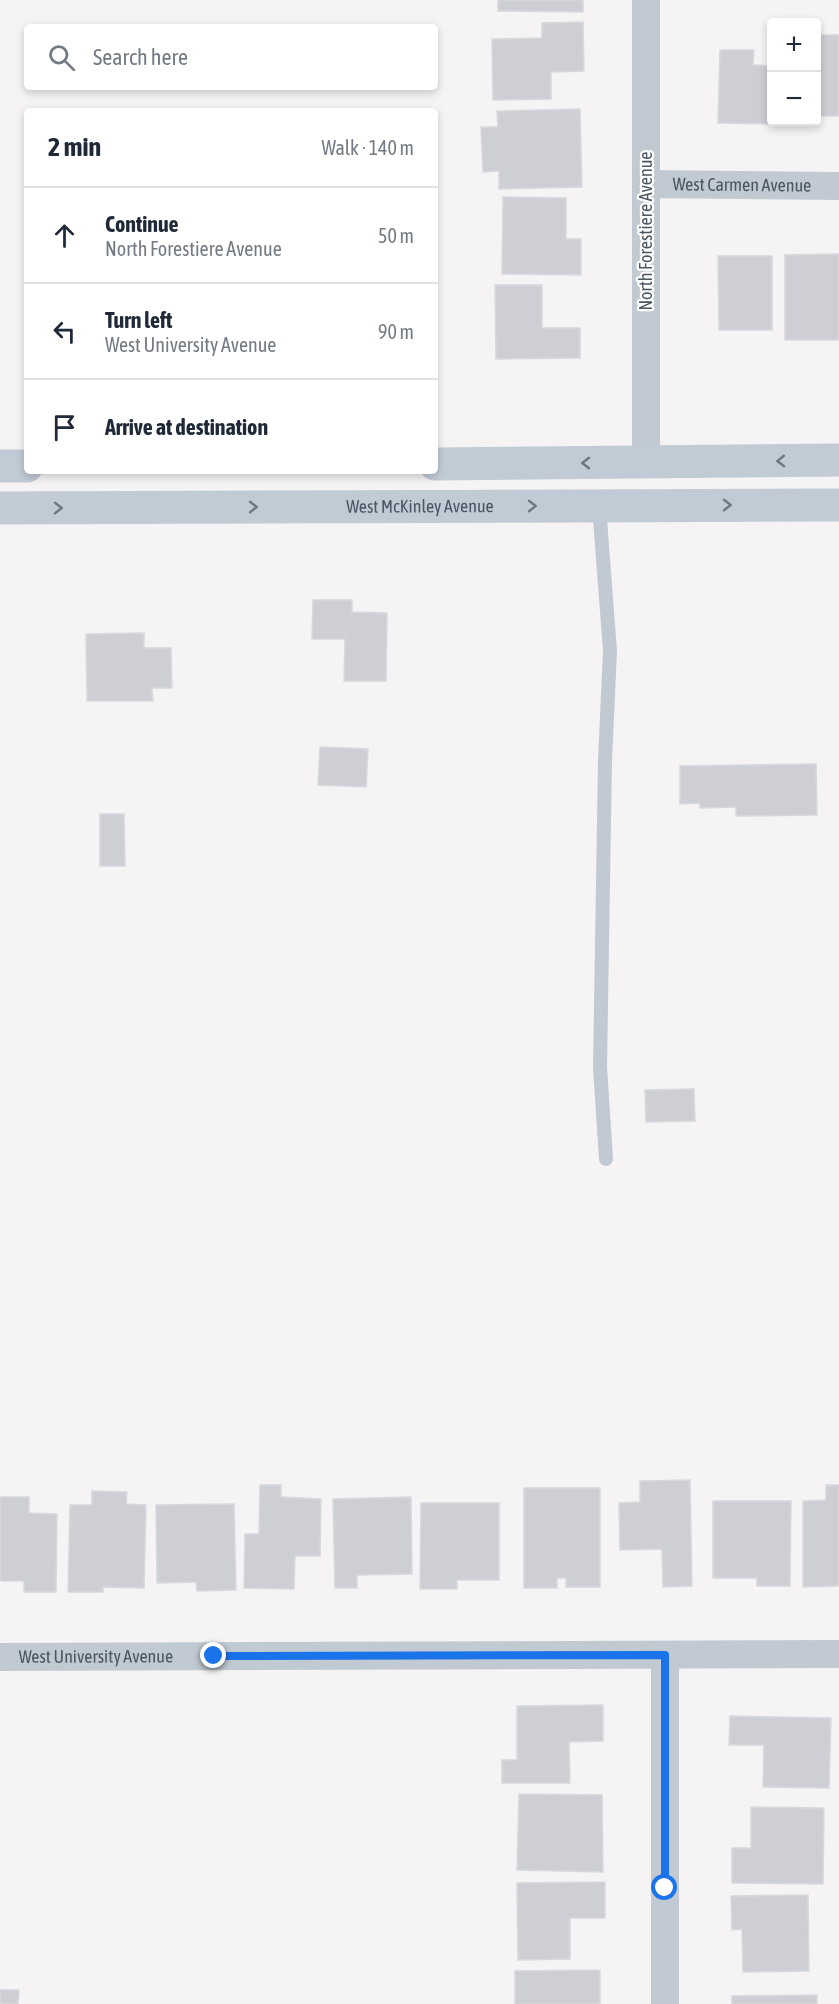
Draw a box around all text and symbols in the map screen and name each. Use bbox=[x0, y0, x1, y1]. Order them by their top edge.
map controls bbox=[767, 18, 821, 126]
button: + bbox=[767, 18, 821, 72]
search box bbox=[24, 24, 438, 90]
icon: search bbox=[45, 41, 78, 74]
text: Search here bbox=[93, 44, 188, 70]
button: − bbox=[767, 72, 821, 126]
text: 2 min bbox=[48, 132, 101, 162]
text: Walk · 140 m bbox=[322, 136, 414, 159]
street label: North Forestiere Avenue bbox=[635, 151, 656, 311]
street label: West Carmen Avenue bbox=[673, 173, 811, 196]
text: Continue bbox=[105, 211, 179, 237]
icon: ahead bbox=[48, 219, 81, 252]
text: 50 m bbox=[378, 224, 414, 247]
text: North Forestiere Avenue bbox=[105, 237, 282, 260]
text: Turn left bbox=[105, 307, 172, 333]
icon: left bbox=[48, 315, 81, 348]
text: 90 m bbox=[378, 320, 414, 343]
text: West University Avenue bbox=[105, 333, 276, 356]
icon: arrive bbox=[48, 411, 81, 444]
text: Arrive at destination bbox=[105, 414, 268, 440]
one-way arrow bbox=[776, 455, 785, 467]
one-way arrow bbox=[581, 457, 590, 469]
street label: West McKinley Avenue bbox=[346, 495, 494, 517]
one-way arrow bbox=[723, 499, 732, 511]
one-way arrow bbox=[528, 500, 537, 512]
one-way arrow bbox=[249, 501, 258, 513]
one-way arrow bbox=[54, 502, 63, 514]
route end bbox=[200, 1642, 226, 1668]
street label: West University Avenue bbox=[19, 1645, 173, 1667]
route start bbox=[651, 1874, 677, 1900]

